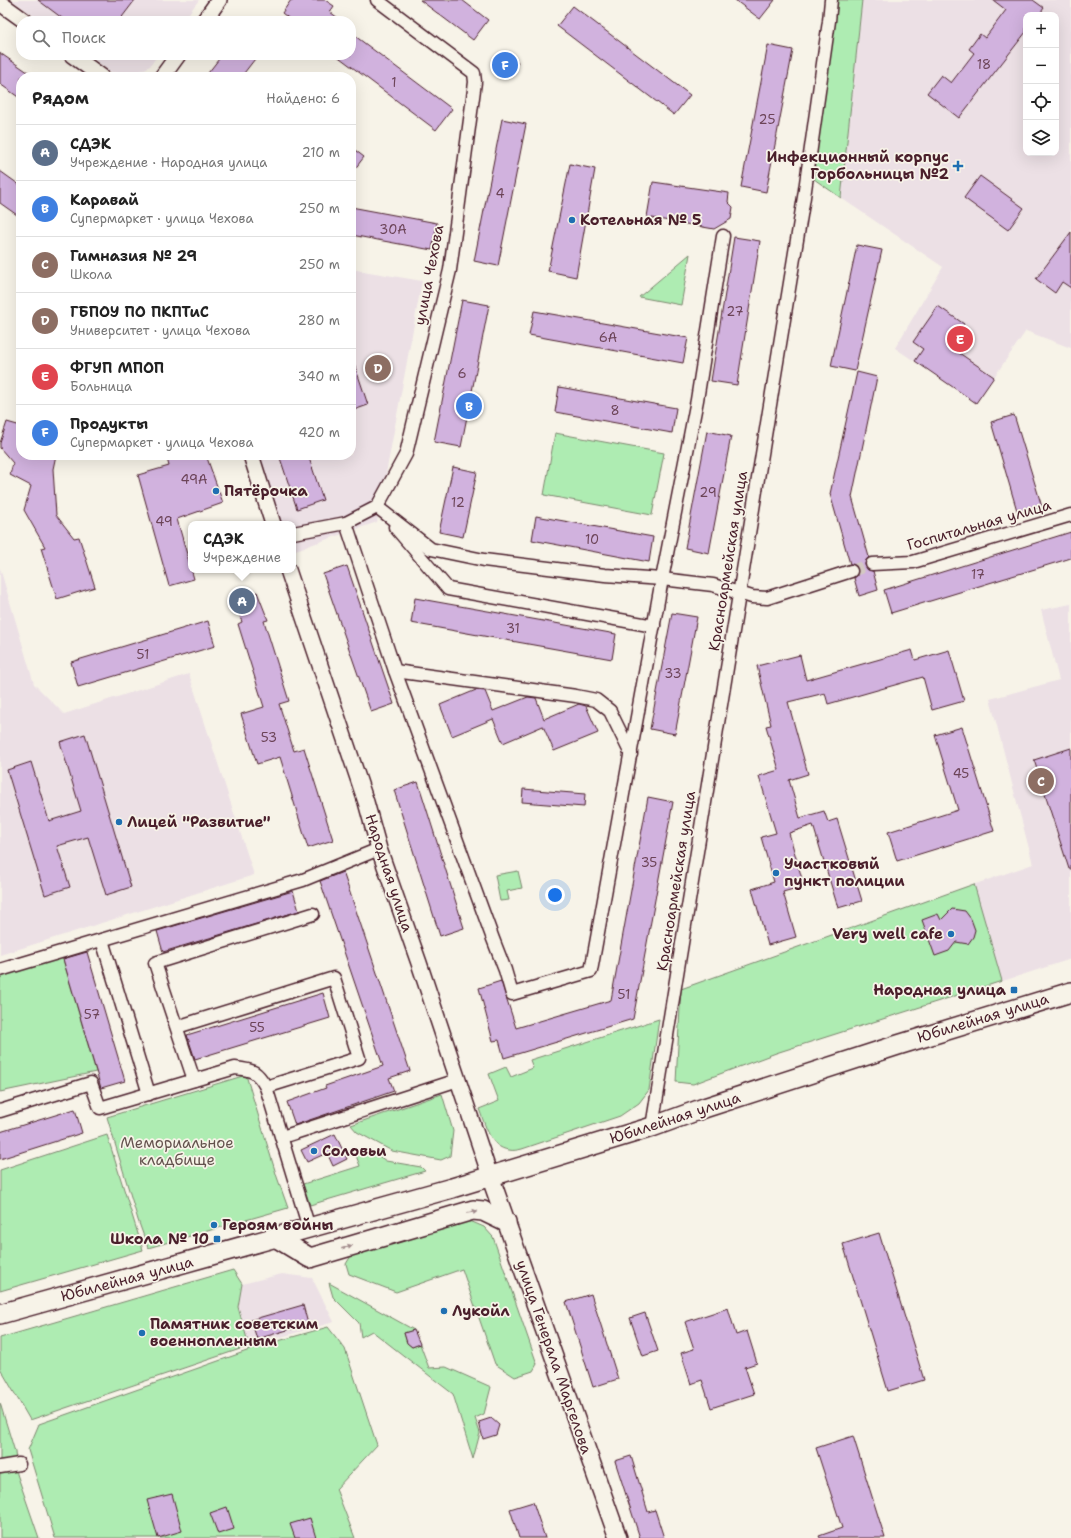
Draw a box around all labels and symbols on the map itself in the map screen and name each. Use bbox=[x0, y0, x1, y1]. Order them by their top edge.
pin: F bbox=[492, 50, 518, 80]
house number: 18 bbox=[977, 56, 991, 73]
house number: 1 bbox=[391, 74, 397, 91]
house number: 25 bbox=[759, 111, 775, 128]
place label: Инфекционный корпус Горбольницы №2 bbox=[766, 147, 949, 184]
marker: Инфекционный корпус Горбольницы №2 bbox=[952, 160, 964, 172]
house number: 4 bbox=[495, 185, 505, 202]
place label: Котельная № 5 bbox=[580, 210, 701, 230]
marker: Котельная № 5 bbox=[567, 215, 577, 225]
house number: 30А bbox=[379, 221, 407, 238]
street label: улица Чехова bbox=[409, 222, 449, 327]
house number: 27 bbox=[726, 303, 744, 320]
pin: E bbox=[947, 324, 973, 354]
house number: 6А bbox=[599, 329, 617, 346]
pin: D bbox=[365, 353, 391, 383]
house number: 6 bbox=[457, 365, 467, 382]
pin: B bbox=[456, 391, 482, 421]
house number: 8 bbox=[610, 402, 620, 419]
street label: Красноармейская улица bbox=[704, 469, 752, 653]
house number: 49А bbox=[180, 471, 208, 488]
place label: Пятёрочка bbox=[224, 481, 308, 501]
house number: 29 bbox=[699, 484, 717, 501]
marker: Пятёрочка bbox=[211, 486, 221, 496]
house number: 12 bbox=[451, 494, 465, 511]
street label: Госпитальная улица bbox=[905, 495, 1054, 555]
house number: 49 bbox=[155, 513, 173, 530]
house number: 10 bbox=[585, 531, 599, 548]
house number: 17 bbox=[971, 566, 985, 583]
pin: A bbox=[229, 586, 255, 616]
house number: 31 bbox=[506, 620, 520, 637]
house number: 51 bbox=[137, 646, 149, 663]
house number: 33 bbox=[664, 665, 682, 682]
house number: 53 bbox=[261, 729, 277, 746]
house number: 45 bbox=[953, 765, 969, 782]
pin: C bbox=[1028, 766, 1054, 796]
street label: Красноармейская улица bbox=[652, 789, 700, 973]
street label: Народная улица bbox=[360, 811, 418, 935]
place label: Лицей "Развитие" bbox=[127, 812, 271, 832]
marker: Лицей "Развитие" bbox=[114, 817, 124, 827]
house number: 35 bbox=[641, 854, 657, 871]
place label: Участковый пункт полиции bbox=[784, 854, 905, 891]
marker: Участковый пункт полиции bbox=[771, 868, 781, 878]
your location bbox=[545, 885, 565, 905]
place label: Very well cafe bbox=[832, 924, 943, 944]
marker: Very well cafe bbox=[946, 929, 956, 939]
place label: Народная улица bbox=[873, 980, 1007, 1000]
marker: Народная улица bbox=[1009, 985, 1019, 995]
house number: 51 bbox=[618, 986, 630, 1003]
street label: Юбилейная улица bbox=[915, 988, 1052, 1047]
house number: 57 bbox=[84, 1006, 100, 1023]
house number: 55 bbox=[249, 1019, 265, 1036]
street label: Юбилейная улица bbox=[607, 1087, 744, 1149]
park label: Мемориальное кладбище bbox=[120, 1133, 234, 1170]
place label: Соловьи bbox=[322, 1141, 387, 1161]
marker: Соловьи bbox=[309, 1146, 319, 1156]
one-way arrow bbox=[466, 1209, 478, 1215]
place label: Героям войны bbox=[222, 1215, 333, 1235]
marker: Героям войны bbox=[209, 1220, 219, 1230]
place label: Школа № 10 bbox=[110, 1229, 209, 1249]
marker: Школа № 10 bbox=[212, 1234, 222, 1244]
one-way arrow bbox=[342, 1244, 354, 1250]
street label: Юбилейная улица bbox=[59, 1252, 196, 1306]
street label: улица Генерала Маргелова bbox=[511, 1257, 597, 1457]
place label: Лукойл bbox=[452, 1301, 510, 1321]
marker: Лукойл bbox=[439, 1306, 449, 1316]
place label: Памятник советским военнопленным bbox=[150, 1314, 319, 1351]
marker: Памятник советским военнопленным bbox=[137, 1328, 147, 1338]

